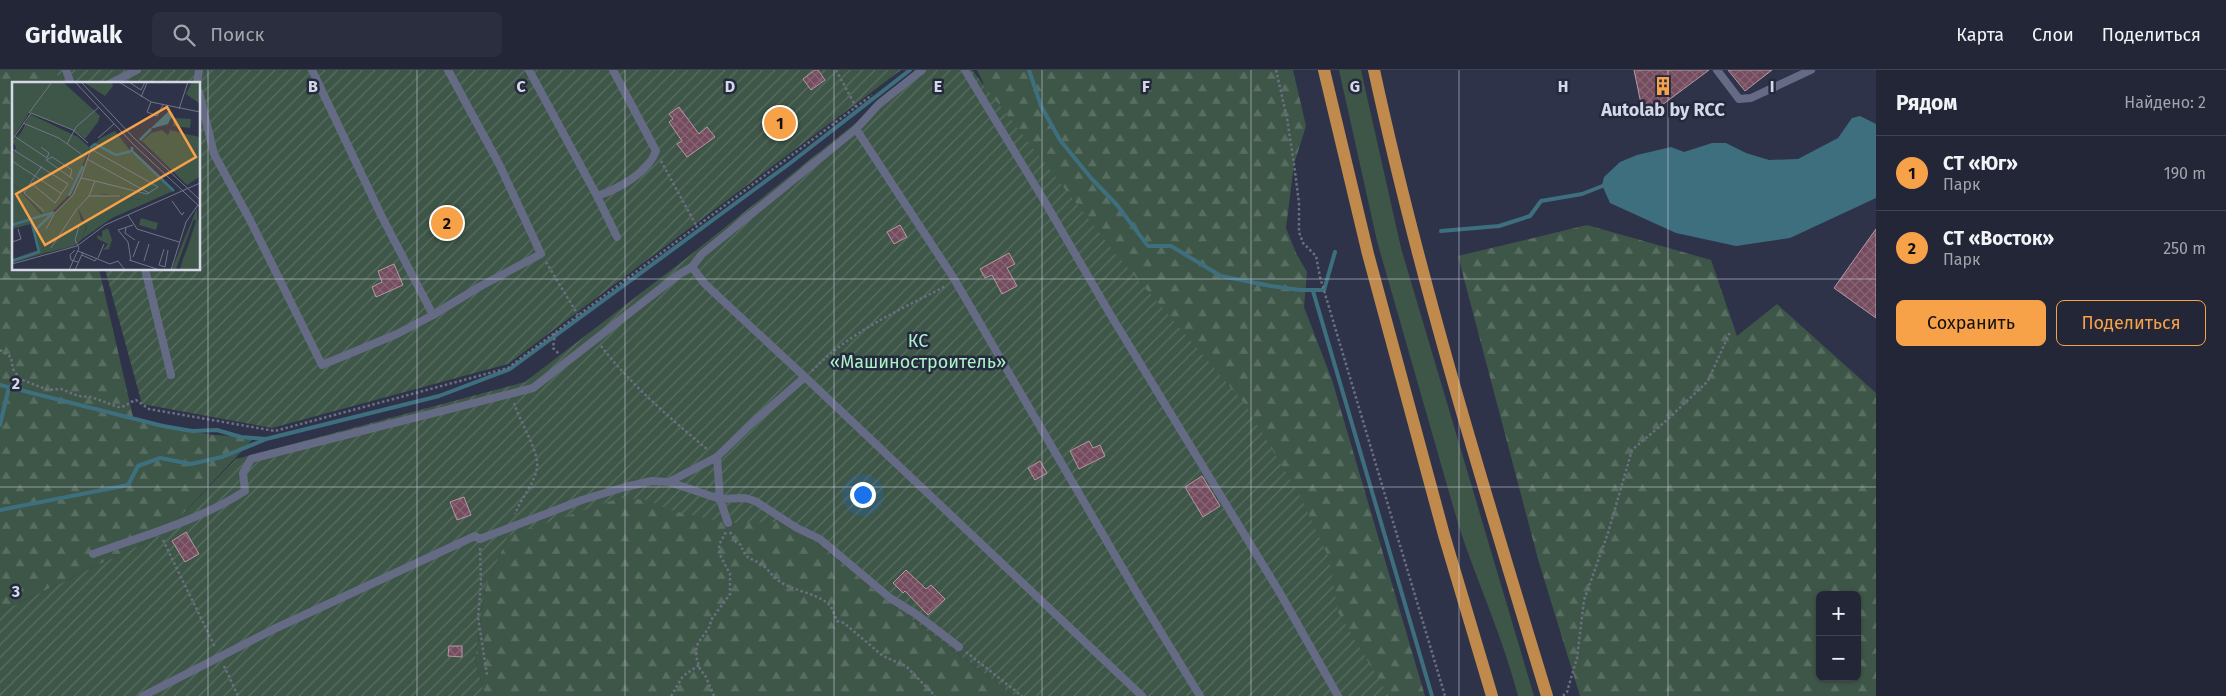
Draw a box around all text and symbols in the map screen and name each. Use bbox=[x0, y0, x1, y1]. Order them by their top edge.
search box bbox=[152, 12, 502, 57]
text: Gridwalk bbox=[25, 21, 122, 49]
icon: search bbox=[170, 21, 198, 49]
text: Поиск bbox=[210, 23, 264, 46]
text: Карта bbox=[1956, 24, 2004, 46]
text: Слои bbox=[2032, 24, 2074, 46]
text: Поделиться bbox=[2102, 24, 2201, 46]
building icon: Autolab by RCC bbox=[1652, 75, 1674, 97]
text: B bbox=[308, 77, 318, 96]
text: C bbox=[516, 77, 526, 96]
text: D bbox=[725, 77, 735, 96]
text: E bbox=[934, 77, 942, 96]
text: F bbox=[1142, 77, 1150, 96]
text: G bbox=[1350, 77, 1360, 96]
text: H bbox=[1558, 77, 1568, 96]
text: I bbox=[1770, 77, 1774, 96]
inset map bbox=[12, 82, 200, 270]
text: Рядом bbox=[1896, 90, 1957, 116]
text: Найдено: 2 bbox=[2124, 93, 2206, 112]
place label: Autolab by RCC bbox=[1600, 99, 1725, 121]
pin: 1 bbox=[764, 104, 796, 142]
text: СТ «Юг» bbox=[1943, 152, 2018, 175]
text: 1 bbox=[1908, 164, 1916, 183]
text: 190 m bbox=[2164, 164, 2206, 183]
text: Парк bbox=[1943, 175, 1980, 194]
pin: 2 bbox=[431, 204, 463, 242]
text: СТ «Восток» bbox=[1943, 227, 2054, 250]
text: 2 bbox=[1908, 239, 1916, 258]
text: 250 m bbox=[2163, 239, 2206, 258]
text: Парк bbox=[1943, 250, 1980, 269]
button: Сохранить bbox=[1896, 300, 2046, 346]
button: Поделиться bbox=[2056, 300, 2206, 346]
park label: КС «Машиностроитель» bbox=[830, 330, 1006, 373]
text: 2 bbox=[12, 374, 20, 393]
your location bbox=[850, 482, 876, 508]
text: 3 bbox=[11, 582, 20, 601]
map controls bbox=[1816, 591, 1861, 681]
button: + bbox=[1816, 591, 1861, 636]
button: − bbox=[1816, 636, 1861, 681]

